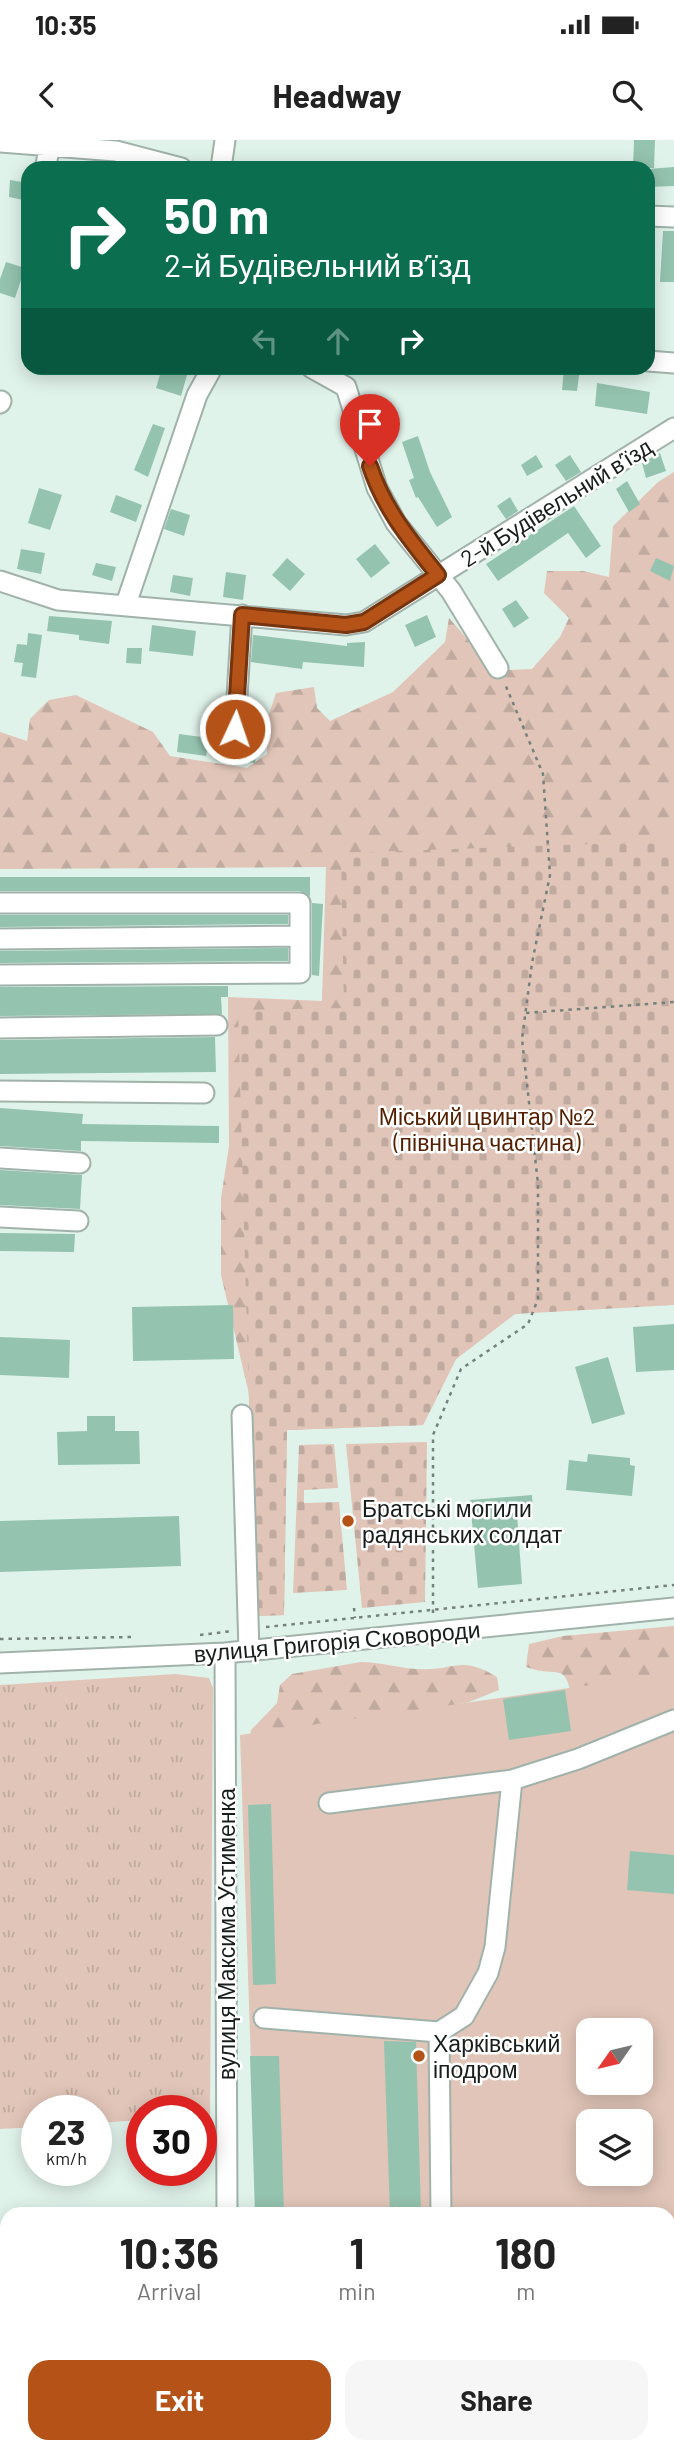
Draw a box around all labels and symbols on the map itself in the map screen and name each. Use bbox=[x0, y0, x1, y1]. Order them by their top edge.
pin bbox=[340, 394, 400, 466]
street label: 2-й Будівельний в’їзд bbox=[455, 431, 657, 572]
position arrow bbox=[198, 692, 272, 766]
park label: Міський цвинтар №2 (північна частина) bbox=[379, 1102, 595, 1156]
place label: Братські могили радянських солдат bbox=[362, 1494, 563, 1548]
marker: Братські могили радянських солдат bbox=[340, 1513, 356, 1529]
street label: вулиця Григорія Сковороди bbox=[193, 1615, 481, 1667]
street label: вулиця Максима Устименка bbox=[212, 1788, 240, 2080]
north arrow bbox=[576, 2018, 653, 2095]
place label: Харківський іподром bbox=[433, 2029, 560, 2083]
marker: Харківський іподром bbox=[411, 2048, 427, 2064]
speed limit sign: 30 bbox=[126, 2095, 217, 2186]

